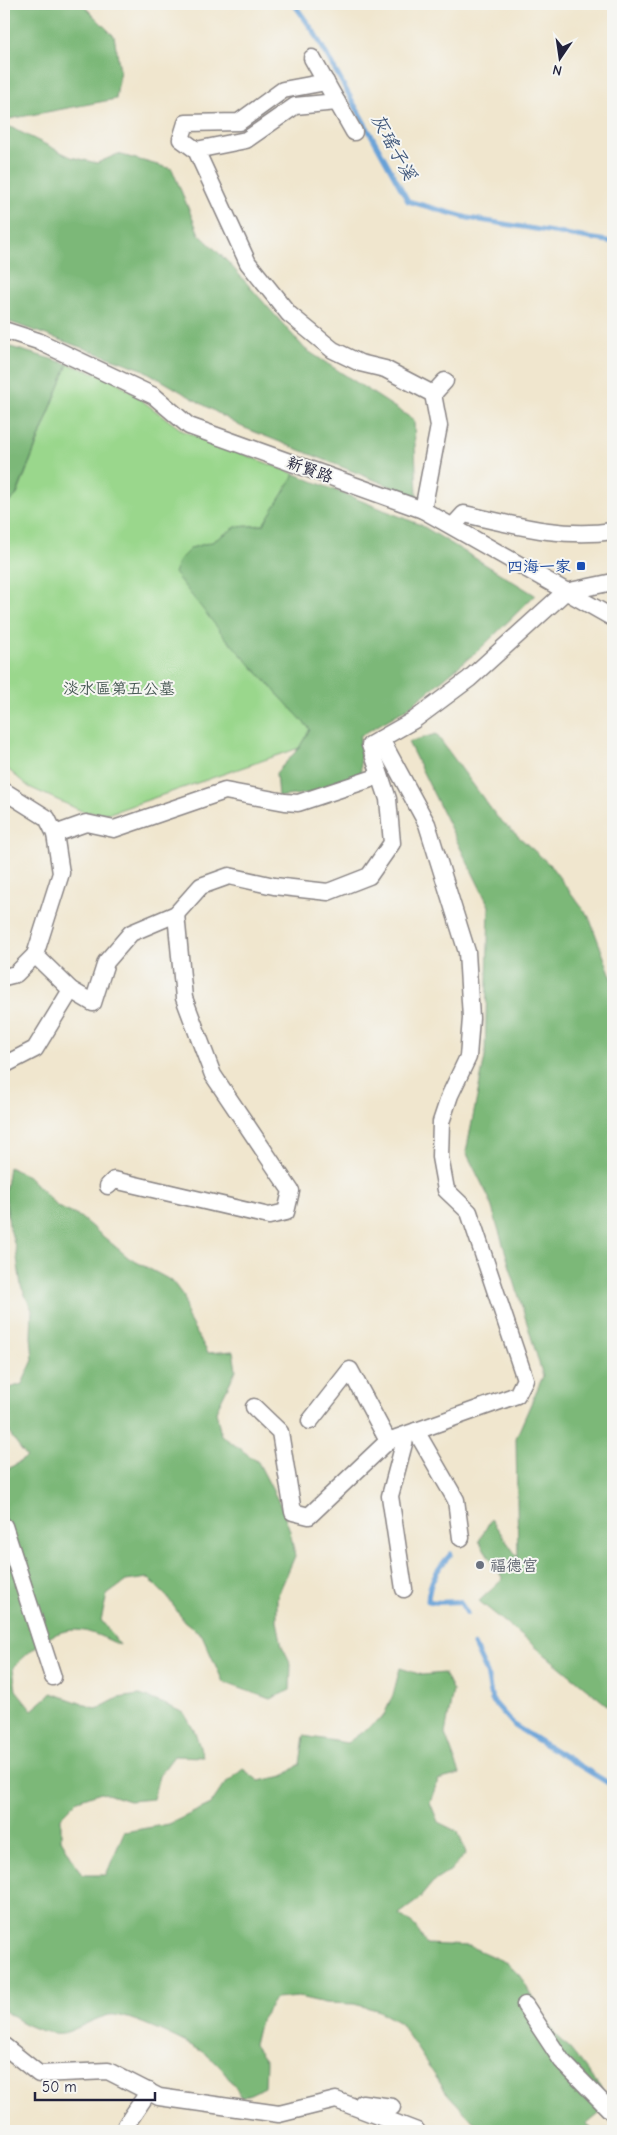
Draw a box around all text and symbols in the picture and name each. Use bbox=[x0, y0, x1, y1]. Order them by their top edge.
north arrow bbox=[534, 32, 584, 82]
text: N bbox=[551, 61, 564, 79]
water label: 灰瑤子溪 bbox=[367, 111, 421, 185]
street label: 新賢路 bbox=[284, 453, 335, 487]
place label: 四海一家 bbox=[507, 558, 571, 576]
marker: 四海一家 bbox=[575, 560, 587, 572]
park label: 淡水區第五公墓 bbox=[63, 680, 175, 698]
place label: 福德宮 bbox=[490, 1557, 538, 1575]
marker: 福德宮 bbox=[474, 1559, 486, 1571]
scale bar bbox=[35, 2070, 155, 2102]
text: 50 m bbox=[42, 2078, 77, 2096]

